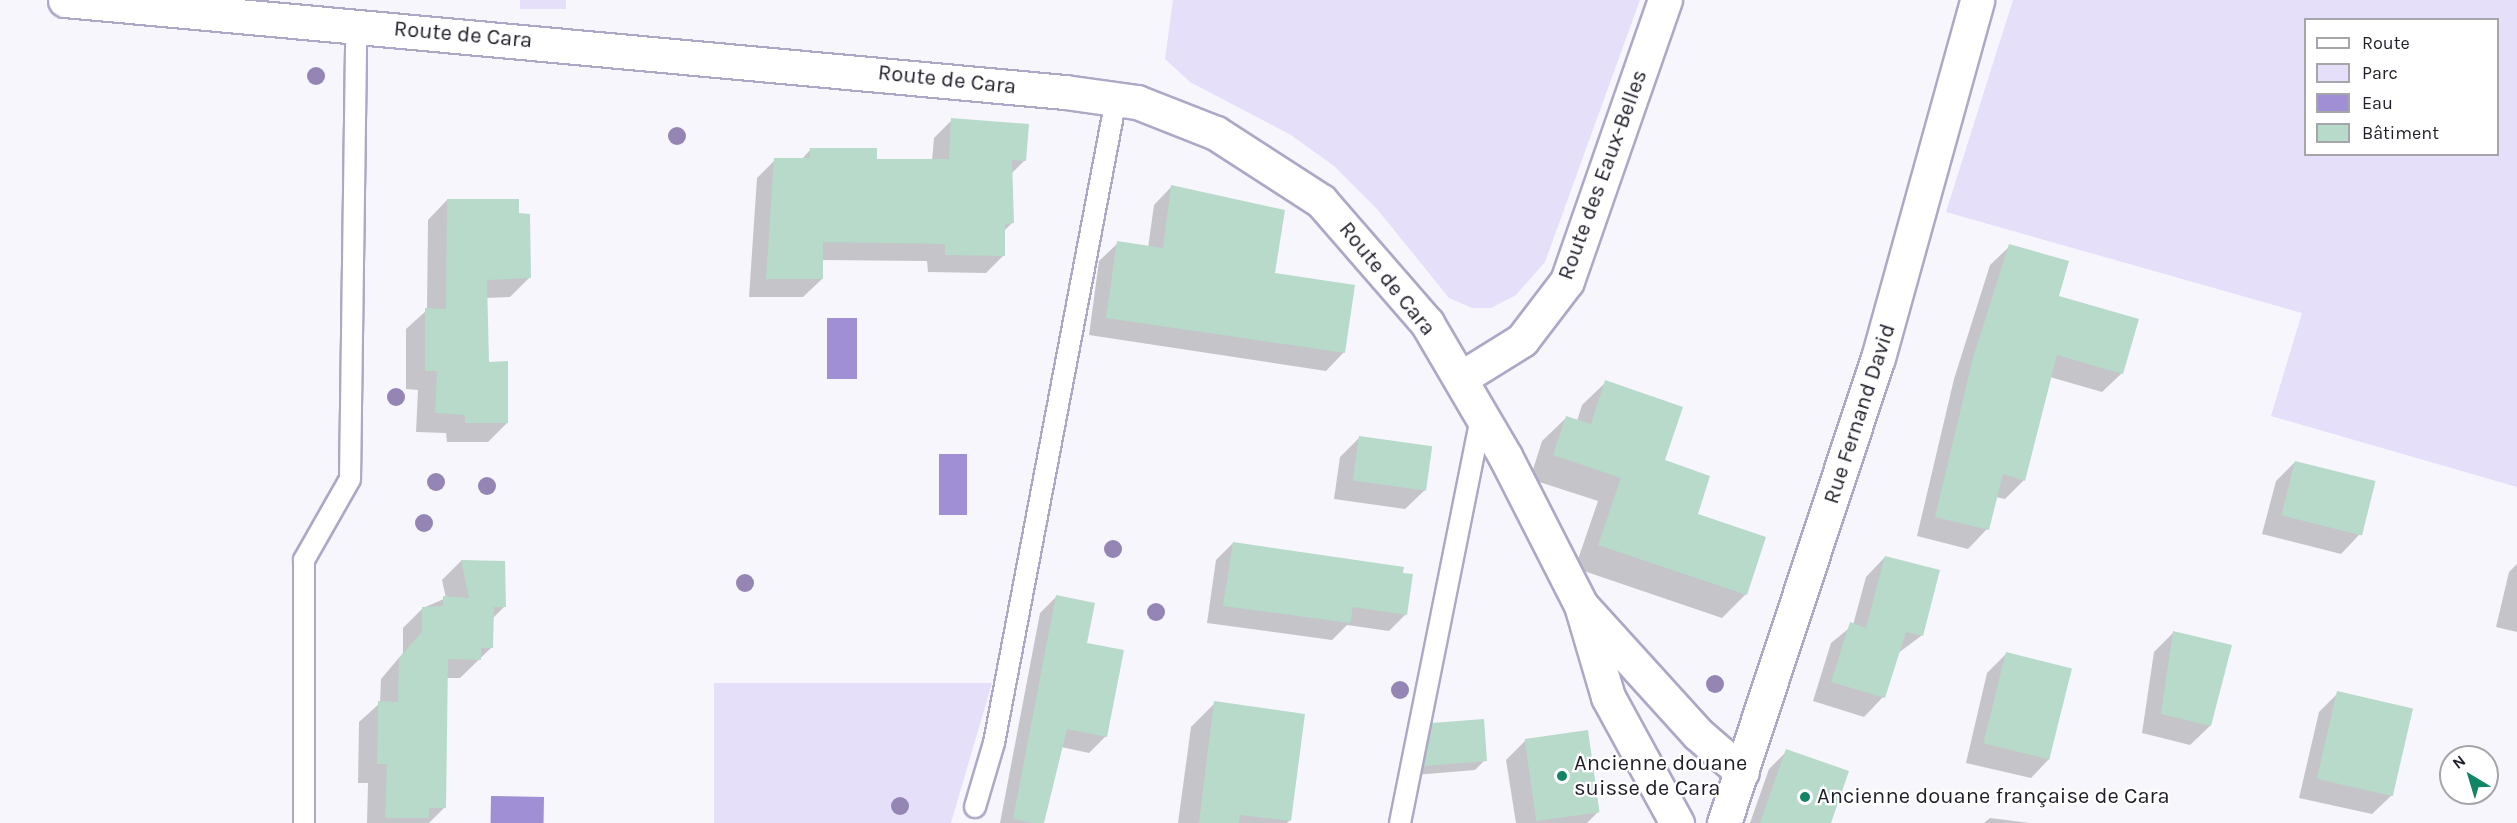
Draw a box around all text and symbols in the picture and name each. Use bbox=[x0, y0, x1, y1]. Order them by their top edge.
street label: Route de Cara bbox=[393, 16, 533, 54]
legend bbox=[2304, 18, 2499, 156]
text: Route bbox=[2362, 32, 2410, 54]
street label: Route de Cara bbox=[877, 60, 1017, 100]
text: Parc bbox=[2362, 62, 2398, 84]
street label: Route des Eaux-Belles bbox=[1553, 66, 1653, 284]
text: Eau bbox=[2362, 92, 2393, 114]
text: Bâtiment bbox=[2362, 122, 2439, 144]
street label: Route de Cara bbox=[1333, 217, 1441, 341]
street label: Rue Fernand David bbox=[1818, 321, 1902, 507]
north arrow bbox=[2439, 745, 2499, 805]
place label: Ancienne douane suisse de Cara bbox=[1574, 750, 1747, 802]
text: N bbox=[2448, 751, 2469, 773]
marker: Ancienne douane suisse de Cara bbox=[1555, 769, 1569, 783]
place label: Ancienne douane française de Cara bbox=[1817, 784, 2170, 810]
marker: Ancienne douane française de Cara bbox=[1798, 790, 1812, 804]

